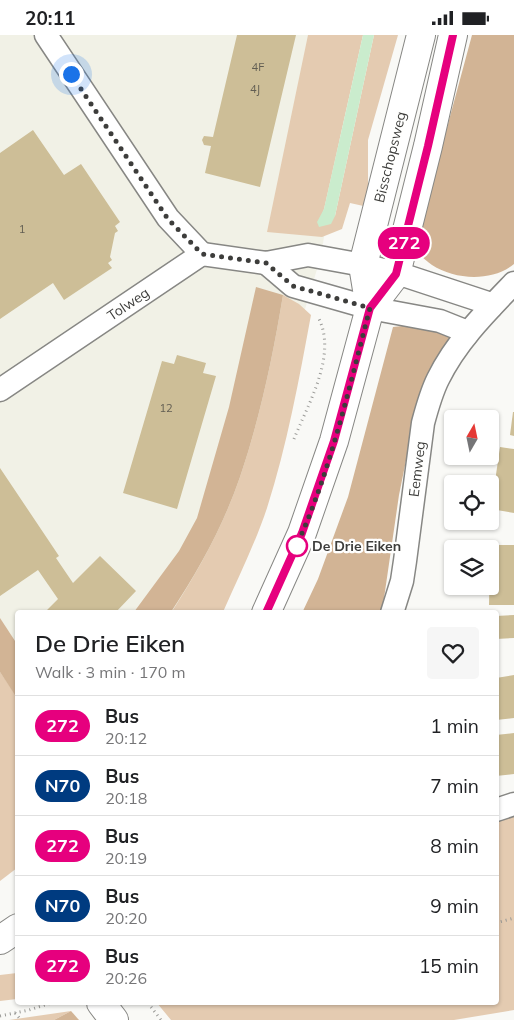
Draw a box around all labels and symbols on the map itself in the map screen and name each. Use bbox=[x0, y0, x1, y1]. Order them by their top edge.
house number: 4F bbox=[252, 60, 264, 74]
your location bbox=[59, 62, 84, 87]
house number: 4J bbox=[250, 82, 260, 96]
street label: Bisschopsweg bbox=[370, 110, 410, 204]
house number: 1 bbox=[19, 222, 25, 236]
line badge: 272 bbox=[375, 227, 433, 259]
street label: Tolweg bbox=[104, 283, 152, 325]
house number: 12 bbox=[159, 401, 173, 415]
north arrow bbox=[444, 410, 499, 465]
street label: Eemweg bbox=[405, 440, 429, 498]
marker: De Drie Eiken bbox=[286, 535, 308, 557]
place label: De Drie Eiken bbox=[312, 537, 401, 555]

